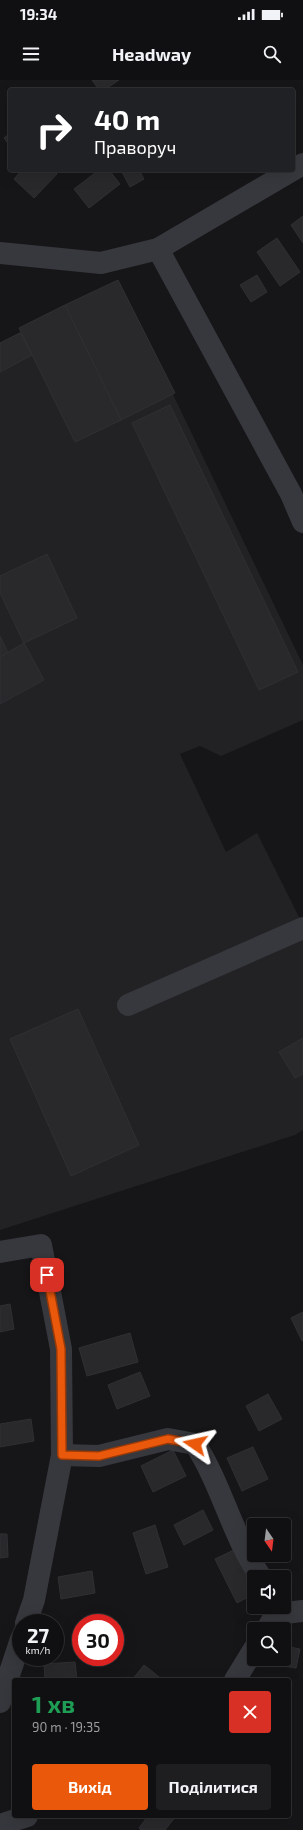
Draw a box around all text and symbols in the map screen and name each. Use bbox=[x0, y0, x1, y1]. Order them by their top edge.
text: 19:34 bbox=[20, 5, 57, 23]
icon: menu bbox=[20, 43, 42, 65]
text: Headway bbox=[112, 43, 191, 65]
icon: search bbox=[261, 43, 283, 65]
text: 40 m bbox=[94, 102, 160, 136]
icon: right bbox=[28, 104, 80, 156]
text: Праворуч bbox=[94, 136, 176, 158]
pin bbox=[30, 1258, 64, 1292]
icon: arrive bbox=[36, 1264, 58, 1286]
position arrow bbox=[174, 1423, 216, 1465]
north arrow bbox=[247, 1518, 291, 1562]
map controls bbox=[247, 1518, 291, 1666]
button: sound bbox=[247, 1570, 291, 1614]
speed limit sign: 30 bbox=[72, 1614, 124, 1666]
button: search bbox=[247, 1622, 291, 1666]
text: 27 bbox=[27, 1623, 49, 1647]
text: km/h bbox=[26, 1644, 50, 1656]
text: 1 хв bbox=[32, 1689, 75, 1718]
button: close bbox=[229, 1691, 271, 1733]
text: 90 m · 19:35 bbox=[32, 1719, 100, 1735]
button: Вихід bbox=[32, 1764, 148, 1810]
button: Поділитися bbox=[156, 1764, 271, 1810]

